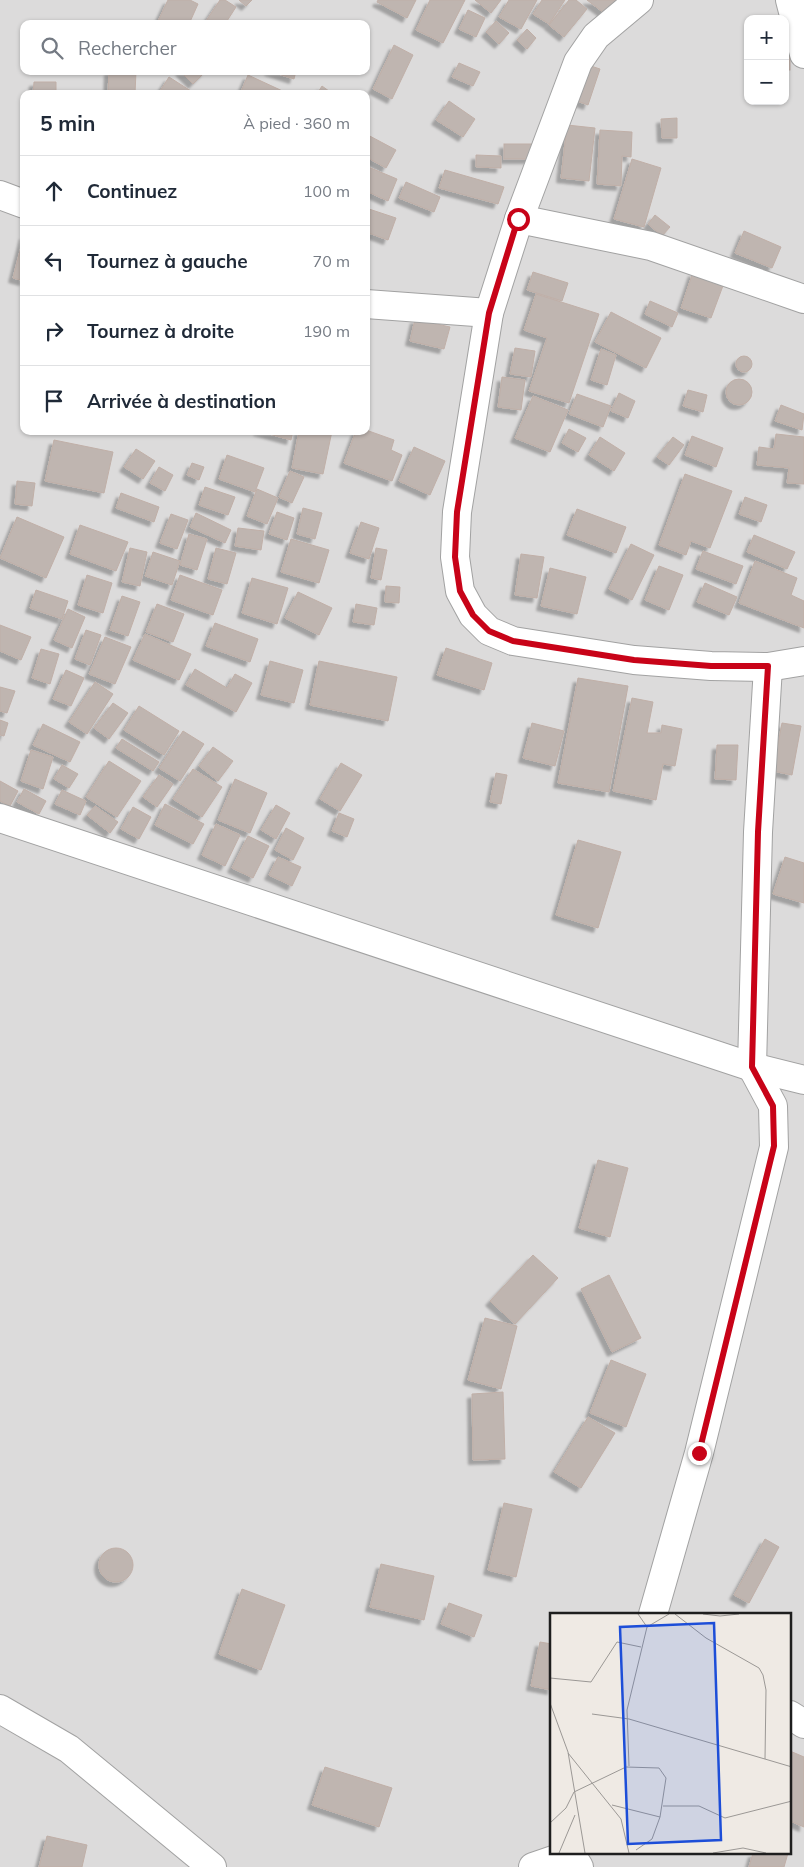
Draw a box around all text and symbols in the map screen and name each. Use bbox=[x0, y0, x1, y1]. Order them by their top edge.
map controls bbox=[744, 15, 789, 105]
button: + bbox=[744, 15, 789, 60]
search box bbox=[20, 20, 370, 75]
icon: search bbox=[38, 34, 66, 62]
text: Rechercher bbox=[78, 36, 177, 60]
button: − bbox=[744, 60, 789, 105]
text: 5 min bbox=[40, 110, 95, 136]
text: À pied · 360 m bbox=[243, 113, 350, 133]
icon: ahead bbox=[40, 177, 68, 205]
text: Continuez bbox=[87, 179, 177, 203]
text: 100 m bbox=[303, 181, 350, 201]
route start bbox=[507, 208, 530, 231]
icon: left bbox=[40, 247, 68, 275]
text: Tournez à gauche bbox=[87, 249, 248, 273]
text: 70 m bbox=[313, 251, 350, 271]
icon: right bbox=[40, 317, 68, 345]
text: Tournez à droite bbox=[87, 319, 234, 343]
text: 190 m bbox=[303, 321, 350, 341]
icon: arrive bbox=[40, 387, 68, 415]
text: Arrivée à destination bbox=[87, 389, 276, 413]
route end bbox=[688, 1442, 711, 1465]
inset map bbox=[550, 1613, 792, 1854]

